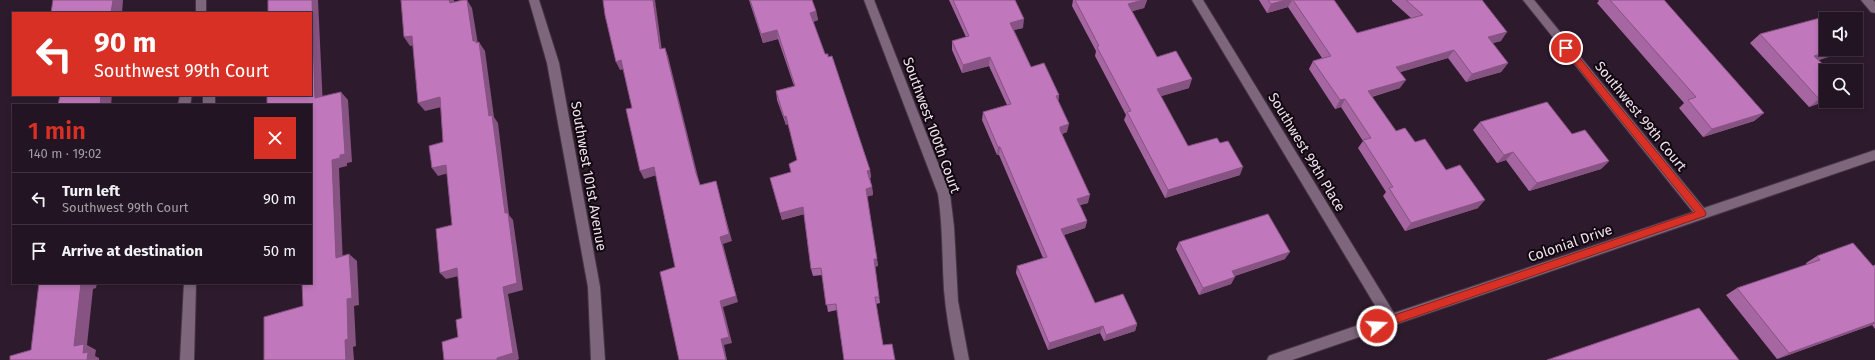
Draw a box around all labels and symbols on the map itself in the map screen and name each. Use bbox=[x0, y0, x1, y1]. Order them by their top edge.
pin bbox=[1549, 31, 1583, 65]
street label: Southwest 100th Court bbox=[899, 55, 964, 196]
street label: Southwest 99th Court bbox=[1591, 58, 1691, 175]
street label: Southwest 99th Place bbox=[1264, 90, 1349, 215]
street label: Southwest 101st Avenue bbox=[567, 100, 610, 252]
street label: Colonial Drive bbox=[1526, 221, 1615, 266]
position arrow bbox=[1356, 305, 1398, 347]

